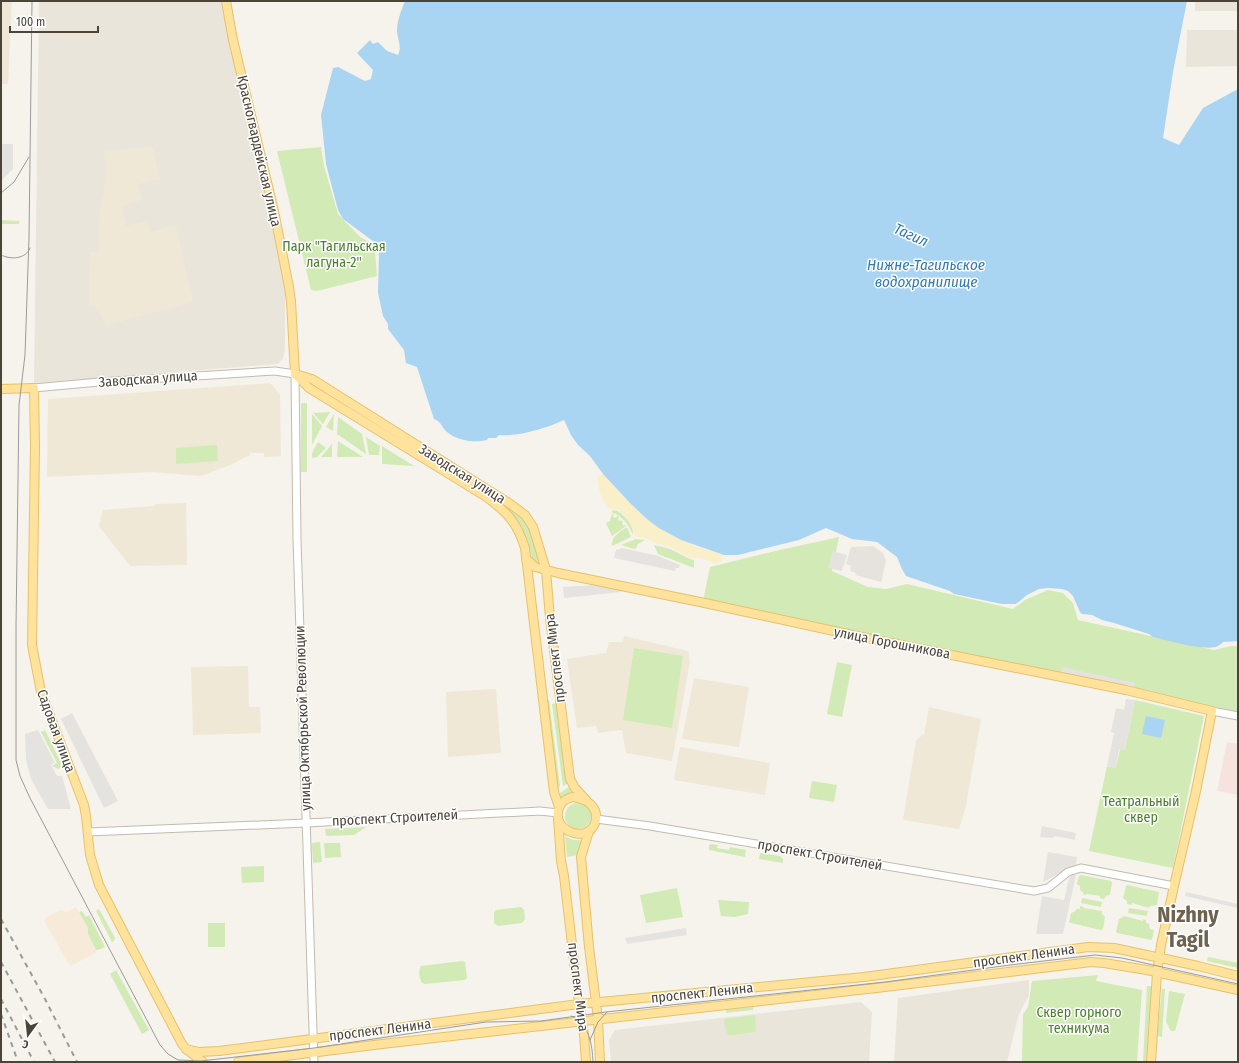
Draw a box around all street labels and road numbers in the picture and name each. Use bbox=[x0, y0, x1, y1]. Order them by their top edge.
street label: Красногвардейская улица bbox=[233, 74, 285, 229]
street label: Заводская улица bbox=[98, 367, 198, 391]
street label: Заводская улица bbox=[415, 440, 509, 508]
street label: проспект Мира bbox=[541, 612, 569, 704]
street label: улица Горошникова bbox=[832, 623, 952, 663]
street label: улица Октябрьской Революции bbox=[291, 625, 315, 811]
street label: Садовая улица bbox=[33, 687, 79, 775]
street label: проспект Строителей bbox=[332, 806, 458, 830]
street label: проспект Строителей bbox=[756, 836, 884, 874]
street label: проспект Ленина bbox=[972, 940, 1076, 972]
street label: проспект Мира bbox=[564, 941, 592, 1033]
street label: проспект Ленина bbox=[650, 979, 754, 1007]
street label: проспект Ленина bbox=[328, 1015, 432, 1045]

